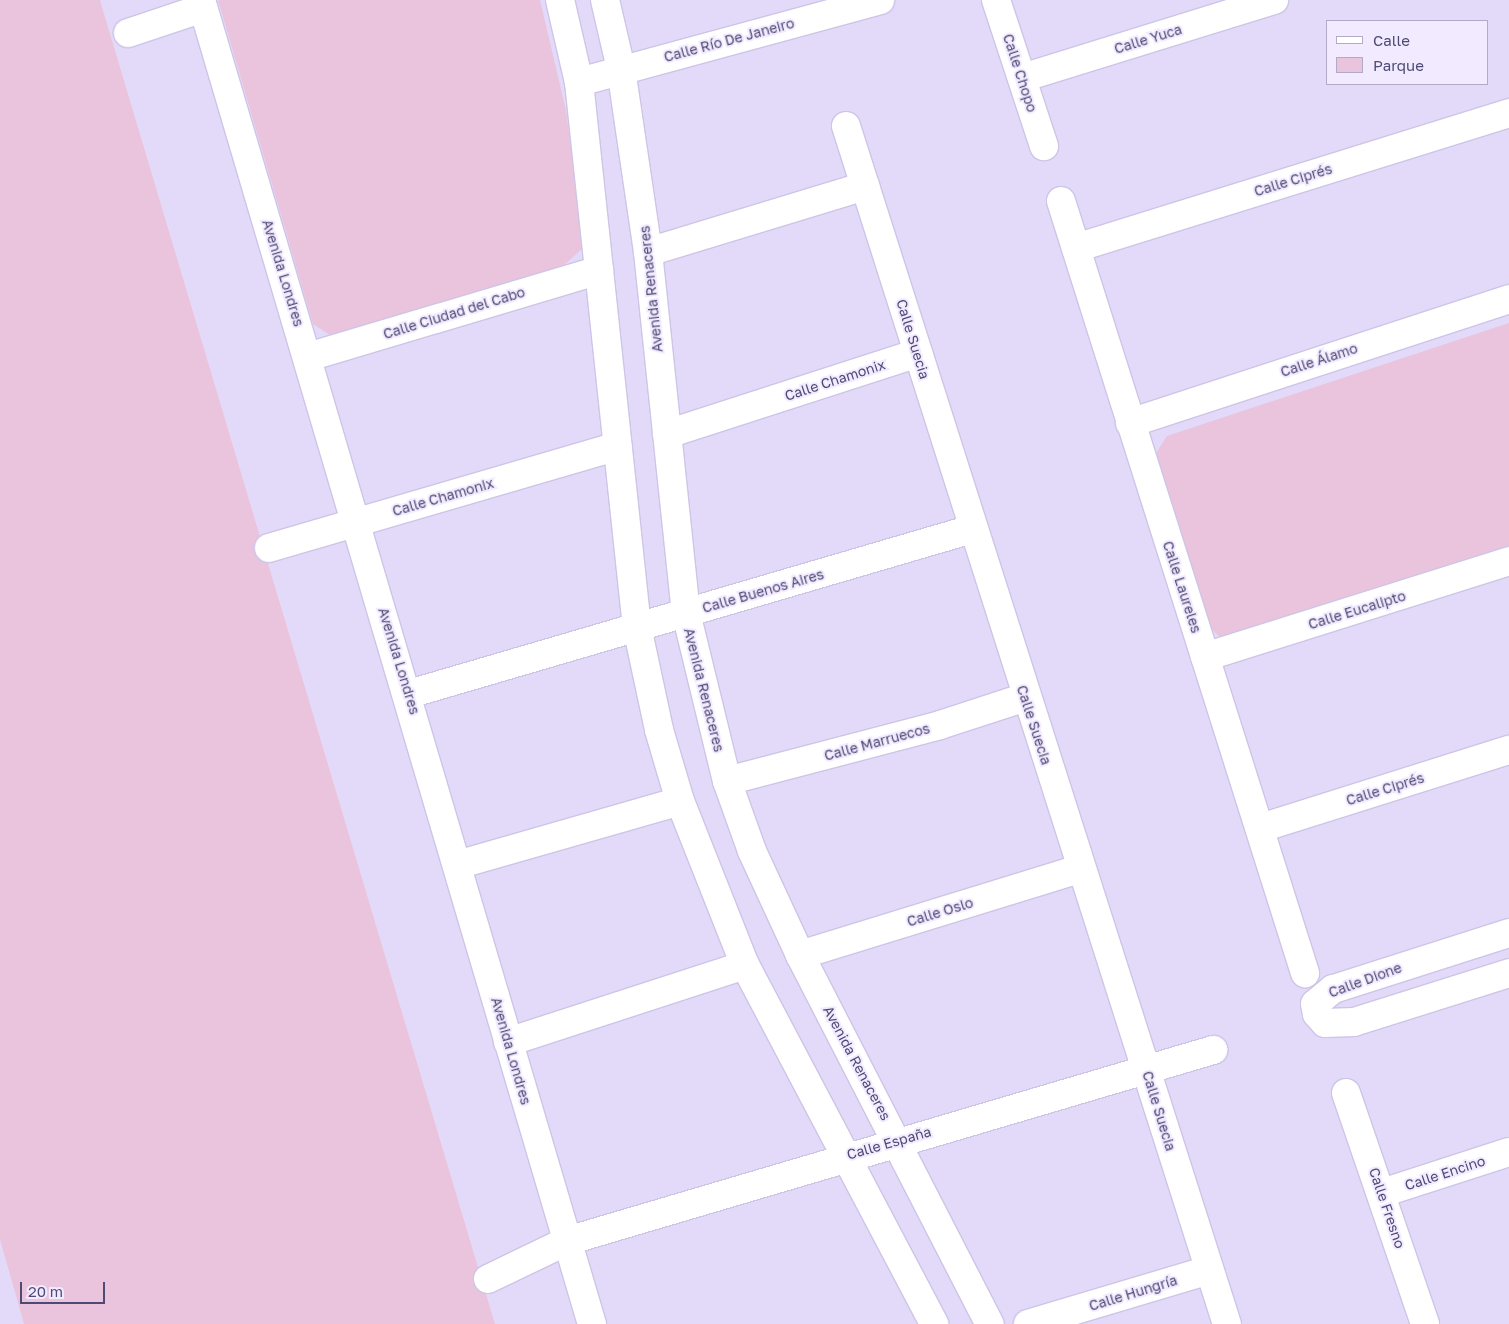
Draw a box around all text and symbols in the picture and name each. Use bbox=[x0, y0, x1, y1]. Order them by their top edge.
street label: Calle Río De Janeiro bbox=[662, 15, 796, 65]
legend bbox=[1326, 20, 1489, 85]
street label: Calle Yuca bbox=[1112, 21, 1184, 57]
text: Calle bbox=[1373, 31, 1410, 49]
street label: Calle Chopo bbox=[999, 32, 1041, 114]
text: Parque bbox=[1373, 56, 1424, 74]
street label: Calle Ciprés bbox=[1252, 160, 1334, 200]
street label: Avenida Londres bbox=[259, 218, 307, 328]
street label: Avenida Renaceres bbox=[636, 225, 666, 353]
street label: Calle Ciudad del Cabo bbox=[381, 283, 527, 343]
street label: Calle Suecia bbox=[893, 297, 933, 381]
street label: Calle Álamo bbox=[1278, 340, 1360, 380]
street label: Calle Chamonix bbox=[783, 356, 887, 404]
street label: Calle Chamonix bbox=[390, 474, 496, 520]
street label: Calle Laureles bbox=[1159, 539, 1205, 635]
street label: Calle Buenos Aires bbox=[700, 566, 826, 616]
street label: Calle Eucalipto bbox=[1306, 587, 1408, 633]
street label: Avenida Londres bbox=[375, 606, 423, 716]
street label: Avenida Renaceres bbox=[680, 626, 728, 754]
street label: Calle Suecia bbox=[1013, 683, 1055, 767]
street label: Calle Marruecos bbox=[822, 720, 932, 764]
street label: Calle Ciprés bbox=[1344, 769, 1426, 809]
street label: Calle Oslo bbox=[905, 894, 975, 930]
street label: Calle Dione bbox=[1326, 959, 1404, 1001]
street label: Avenida Londres bbox=[488, 995, 534, 1107]
street label: Avenida Renaceres bbox=[820, 1003, 894, 1123]
street label: Calle Suecia bbox=[1139, 1069, 1179, 1153]
street label: Calle España bbox=[845, 1123, 933, 1163]
street label: Calle Encino bbox=[1403, 1152, 1487, 1194]
street label: Calle Fresno bbox=[1365, 1166, 1409, 1250]
scale bar bbox=[22, 1272, 108, 1304]
street label: Calle Hungría bbox=[1087, 1272, 1179, 1314]
text: 20 m bbox=[28, 1282, 63, 1300]

